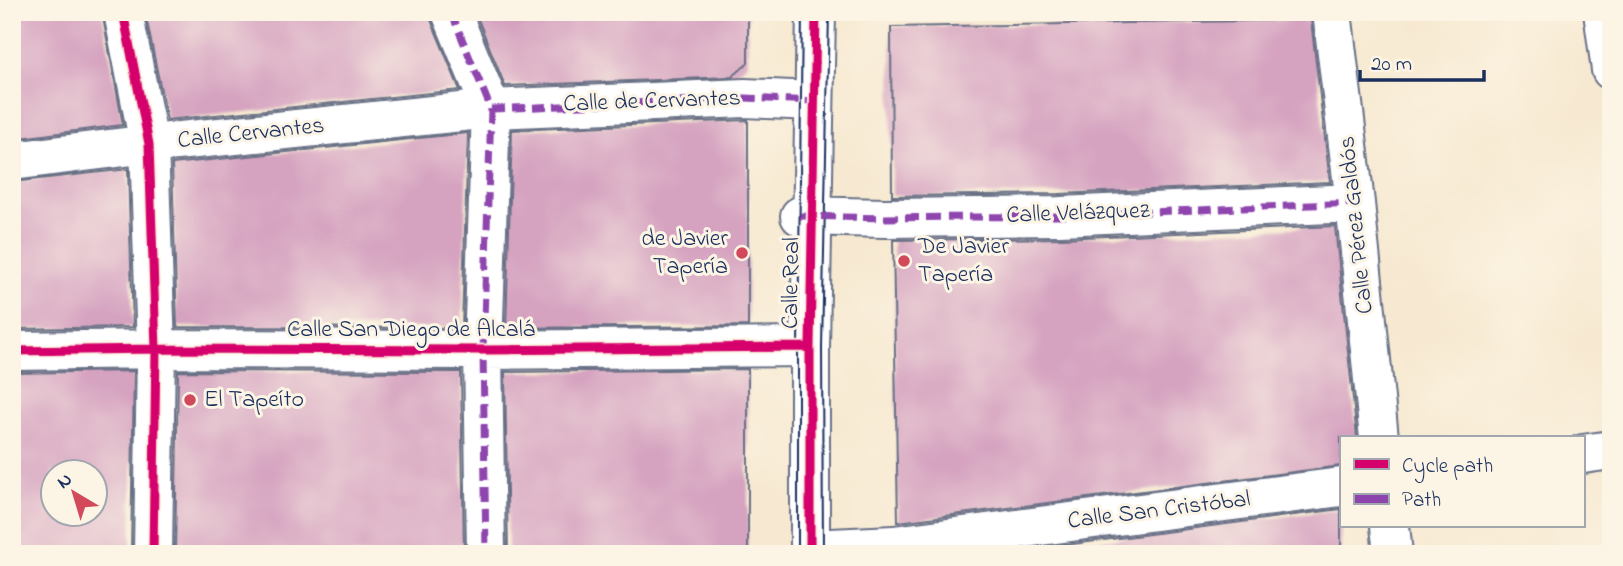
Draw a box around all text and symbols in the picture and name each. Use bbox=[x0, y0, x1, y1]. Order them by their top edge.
scale bar bbox=[1360, 38, 1485, 82]
text: 20 m bbox=[1371, 50, 1412, 80]
street label: Calle de Cervantes bbox=[563, 81, 741, 123]
street label: Calle Cervantes bbox=[176, 109, 326, 159]
street label: Calle Pérez Galdós bbox=[1330, 134, 1384, 316]
street label: Calle Velázquez bbox=[1006, 194, 1151, 234]
place label: de Javier Tapería bbox=[641, 222, 729, 285]
place label: De Javier Tapería bbox=[917, 230, 1009, 293]
street label: Calle Real bbox=[774, 237, 810, 329]
marker: de Javier Tapería bbox=[734, 245, 750, 261]
marker: De Javier Tapería bbox=[896, 253, 912, 269]
street label: Calle San Diego de Alcalá bbox=[287, 313, 535, 348]
place label: El Tapeíto bbox=[204, 383, 304, 418]
marker: El Tapeíto bbox=[182, 392, 198, 408]
legend bbox=[1340, 436, 1584, 528]
text: Cycle path bbox=[1402, 452, 1493, 484]
north arrow bbox=[38, 458, 108, 528]
text: N bbox=[52, 467, 79, 496]
street label: Calle San Cristóbal bbox=[1066, 482, 1252, 540]
text: Path bbox=[1402, 486, 1441, 516]

